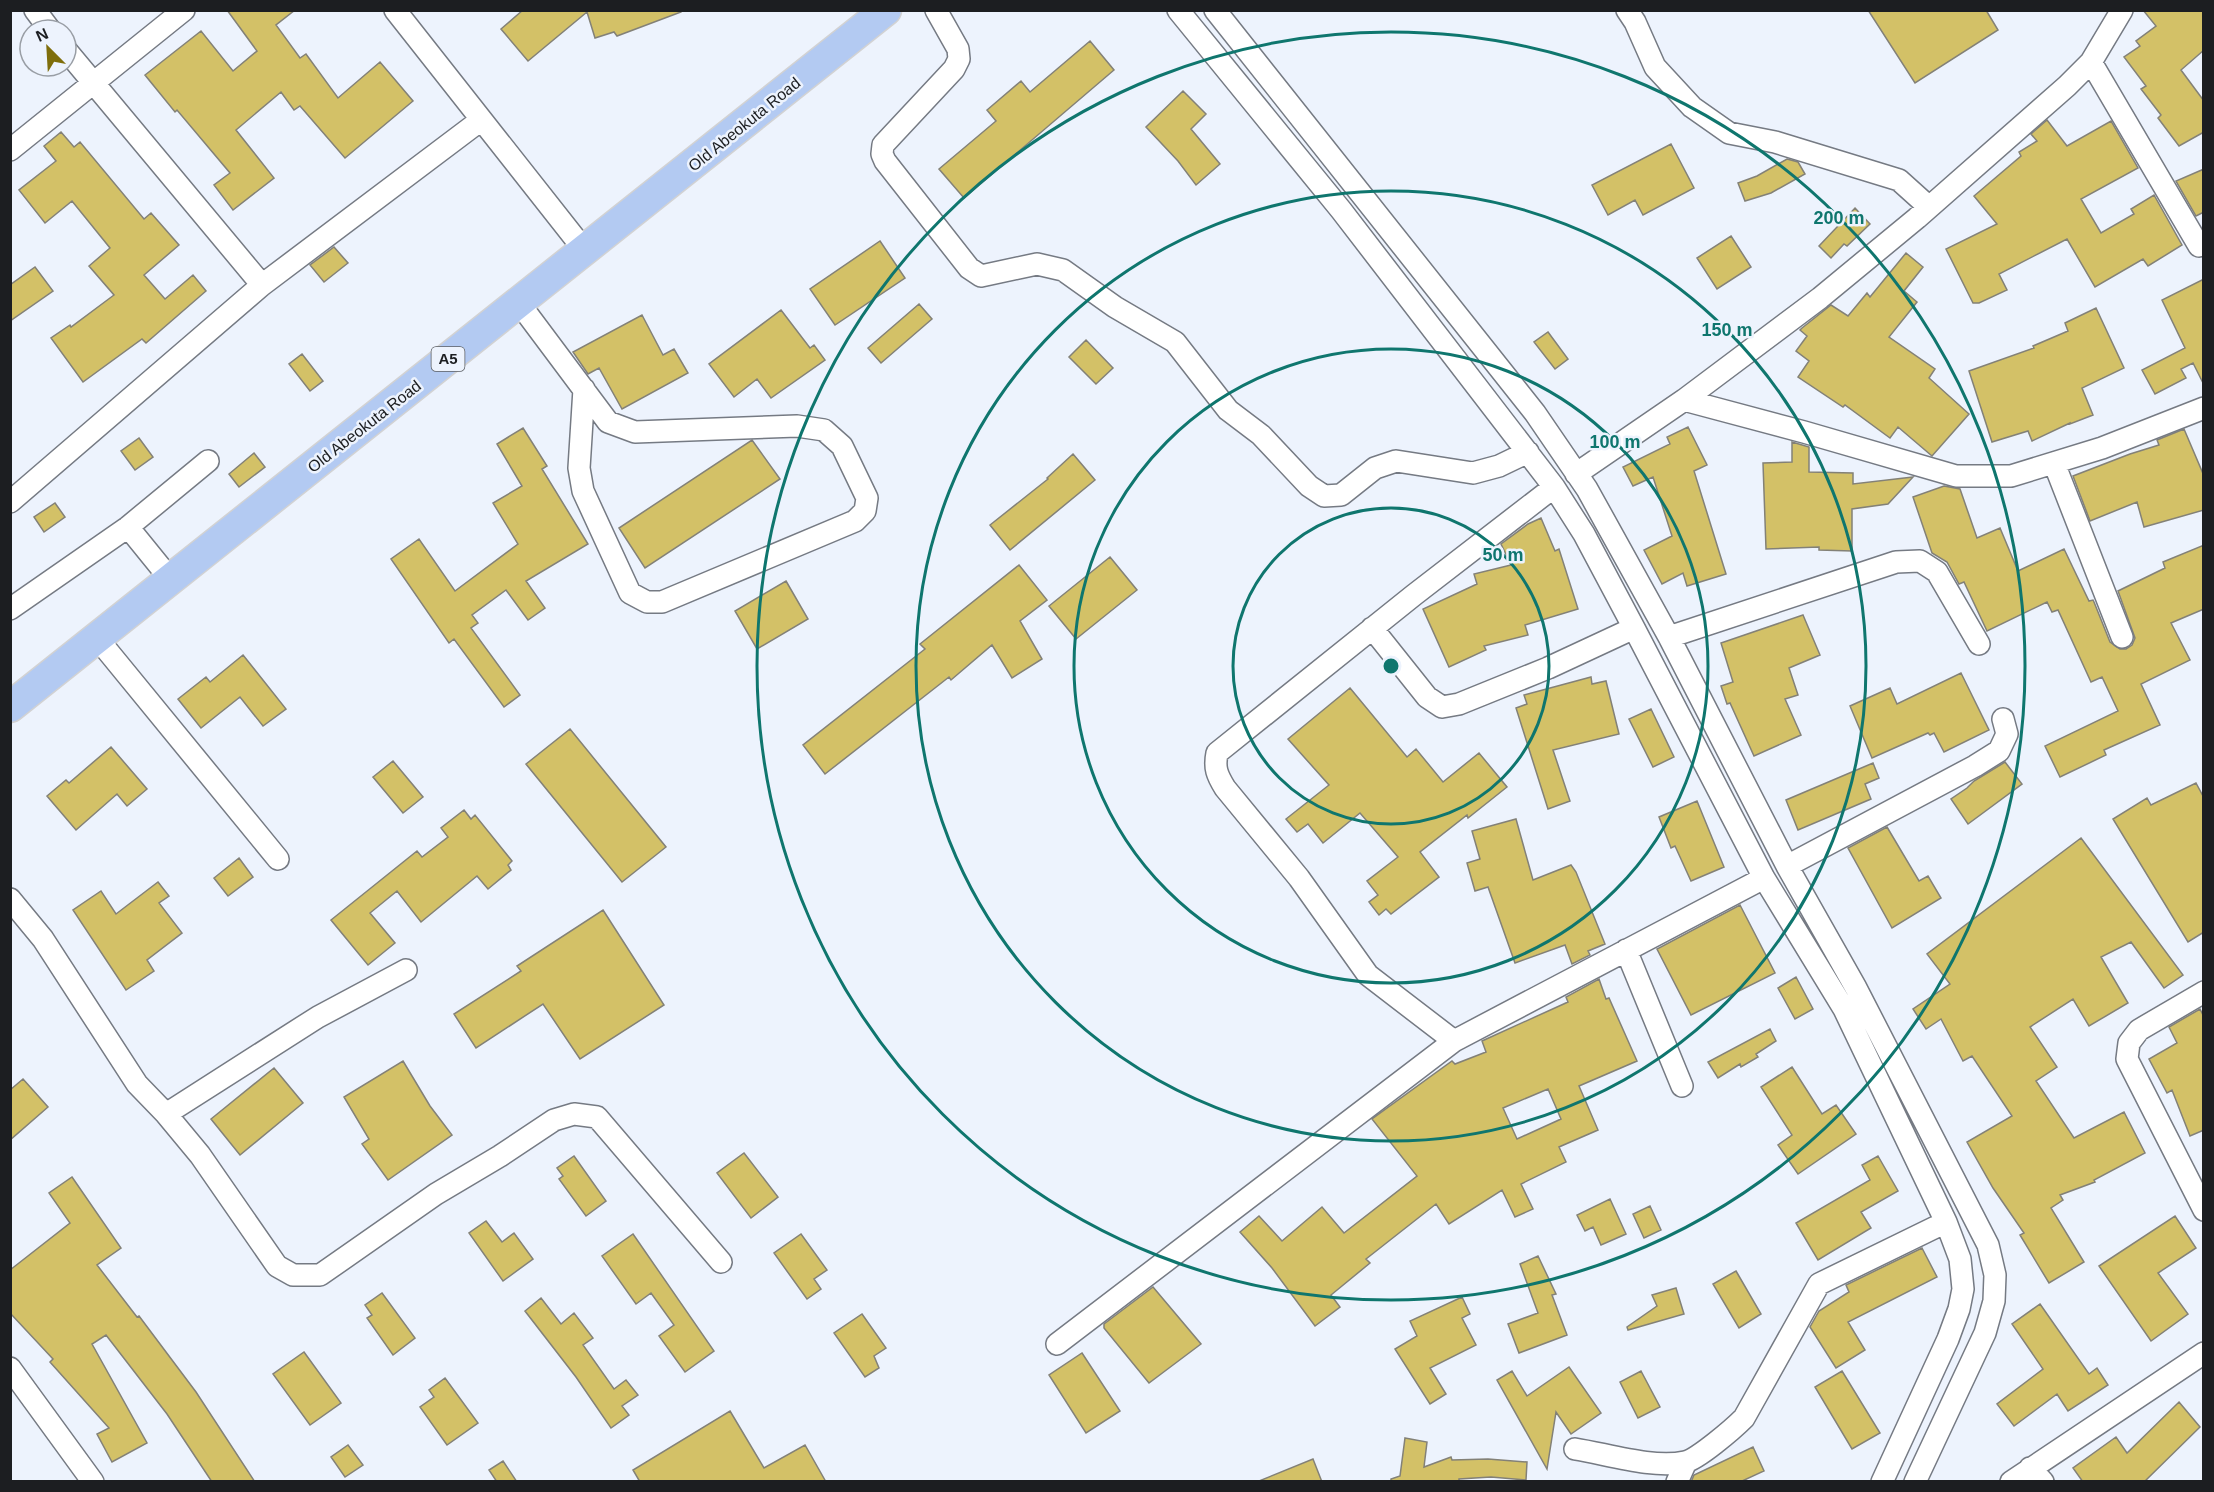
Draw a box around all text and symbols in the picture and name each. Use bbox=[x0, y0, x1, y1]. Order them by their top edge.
north arrow bbox=[18, 18, 78, 78]
text: N bbox=[33, 25, 51, 45]
street label: Old Abeokuta Road bbox=[685, 74, 804, 175]
text: 200 m bbox=[1813, 208, 1865, 228]
text: 150 m bbox=[1701, 320, 1753, 340]
road number: A5 bbox=[432, 347, 464, 371]
street label: Old Abeokuta Road bbox=[304, 377, 424, 476]
text: 100 m bbox=[1589, 432, 1641, 452]
text: 50 m bbox=[1482, 545, 1524, 565]
centre of rings bbox=[1381, 656, 1401, 676]

